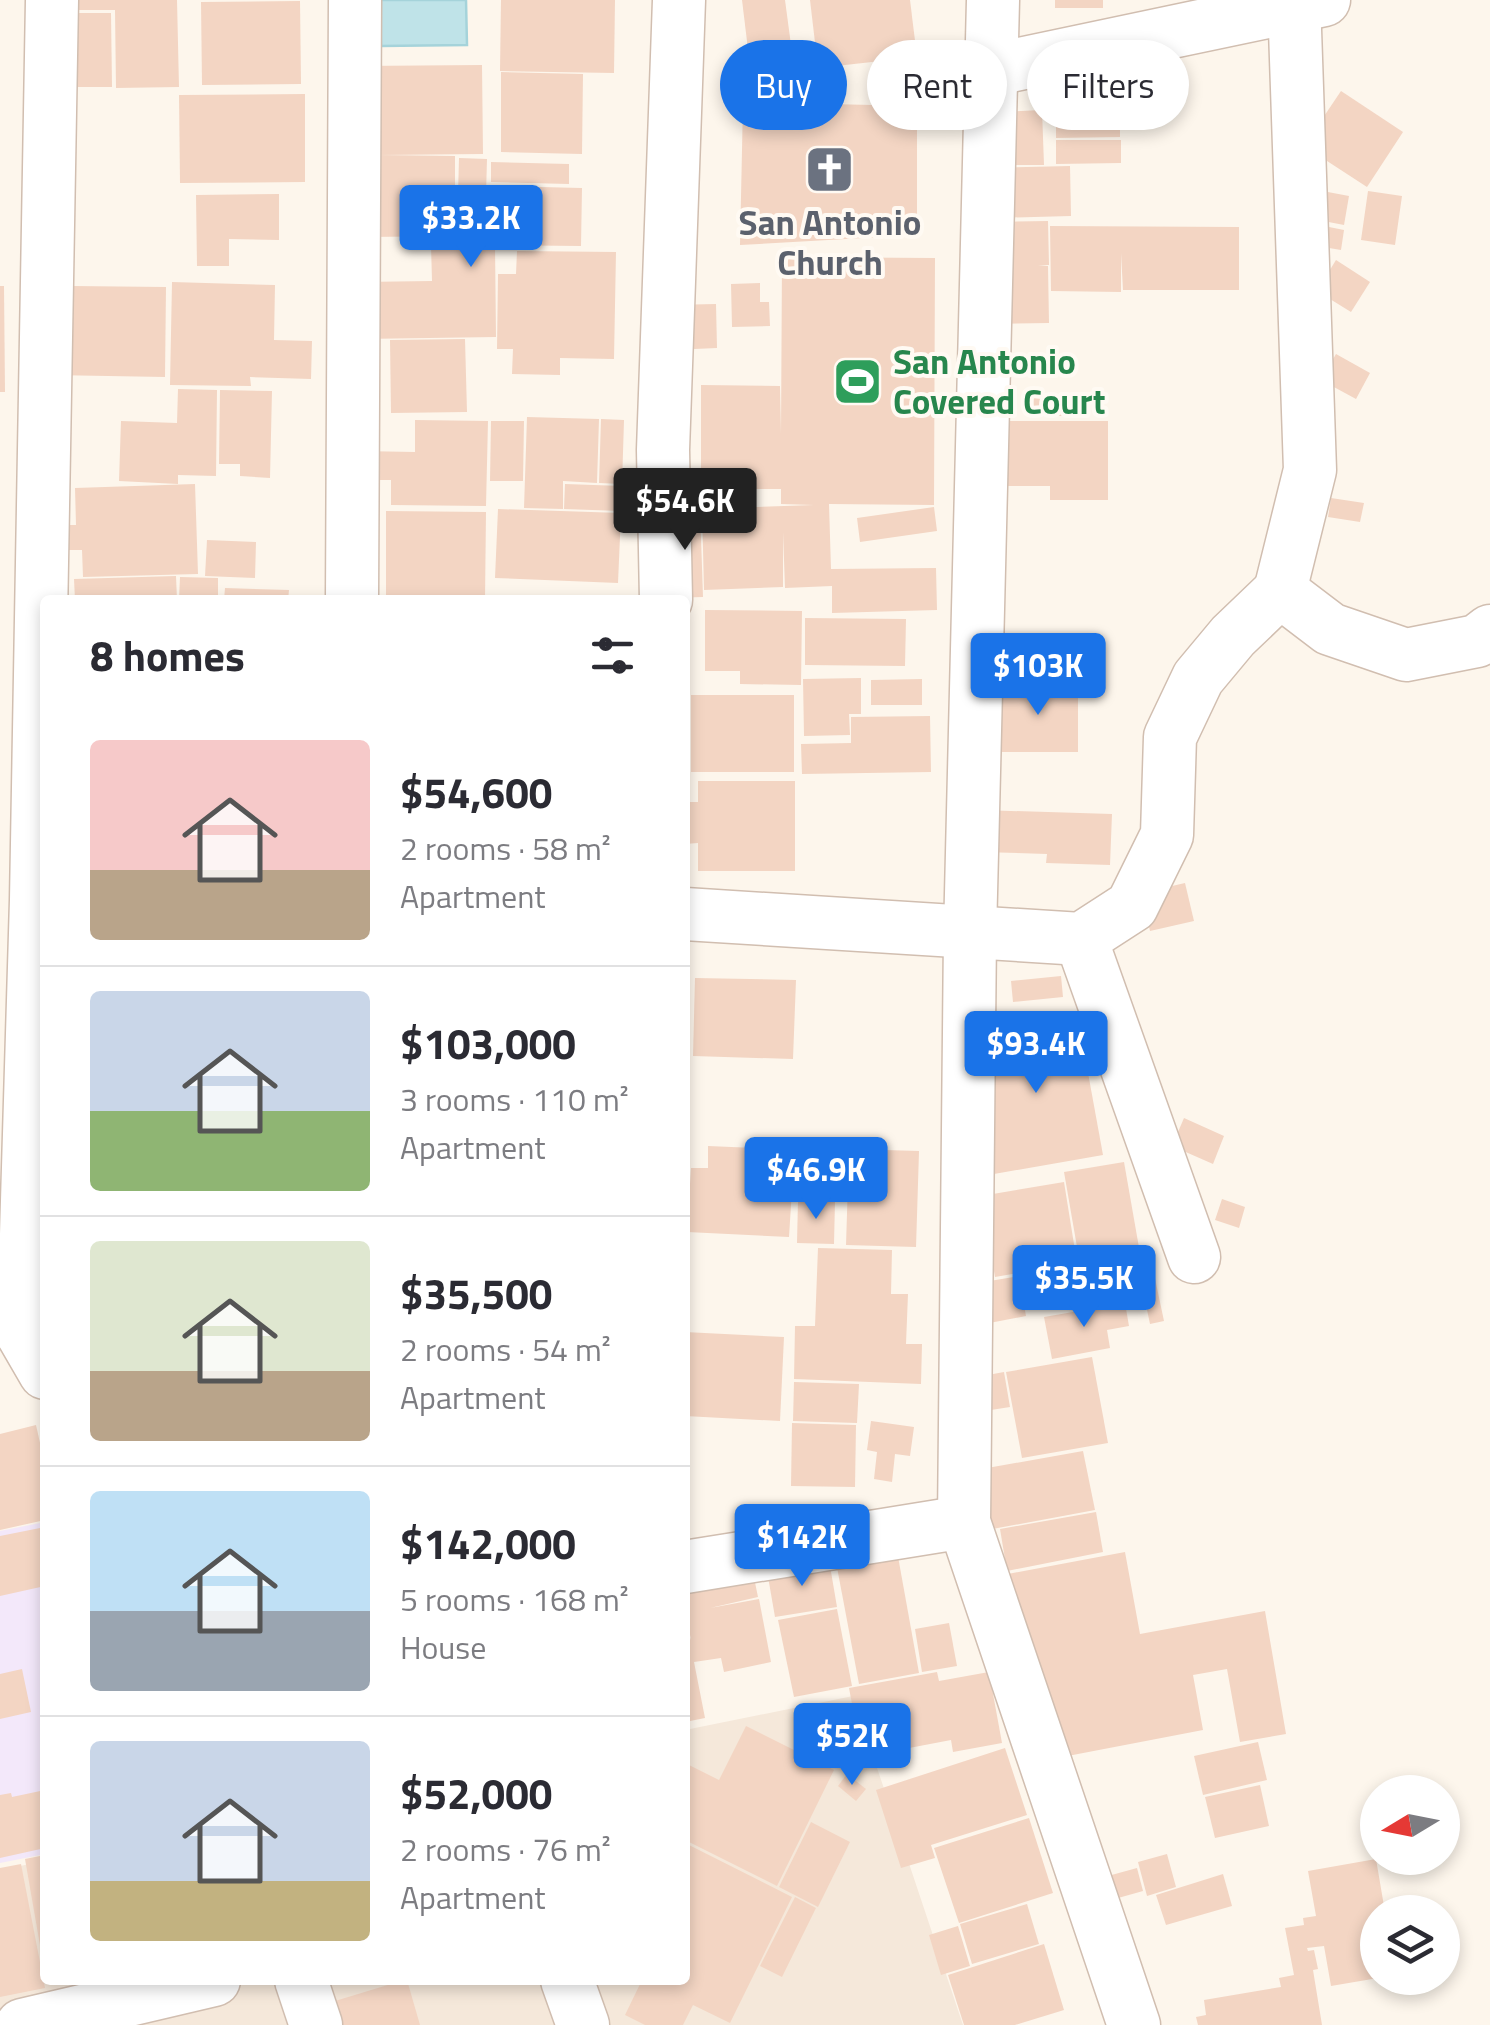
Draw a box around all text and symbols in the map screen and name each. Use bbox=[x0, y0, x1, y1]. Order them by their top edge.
chip: Buy bbox=[720, 40, 847, 130]
chip: Rent bbox=[867, 40, 1007, 130]
chip: Filters bbox=[1027, 40, 1189, 130]
church icon: San Antonio Church bbox=[804, 144, 856, 196]
pin: $33.2K bbox=[390, 185, 552, 270]
text: $33.2K bbox=[422, 193, 520, 241]
place label: San Antonio Church bbox=[739, 195, 921, 289]
place label: San Antonio Covered Court bbox=[893, 334, 1105, 428]
sports icon: San Antonio Covered Court bbox=[832, 355, 884, 407]
pin: $54.6K bbox=[604, 468, 766, 553]
text: $54.6K bbox=[636, 476, 734, 524]
text: 8 homes bbox=[90, 623, 245, 687]
icon: filters bbox=[585, 628, 640, 683]
pin: $103K bbox=[968, 633, 1108, 718]
text: $103K bbox=[993, 641, 1083, 689]
text: $54,600 bbox=[400, 760, 552, 824]
icon: home bbox=[170, 780, 290, 900]
text: 2 rooms · 58 m² bbox=[400, 824, 611, 872]
text: Apartment bbox=[400, 872, 546, 920]
text: $103,000 bbox=[400, 1011, 576, 1075]
pin: $93.4K bbox=[955, 1011, 1117, 1096]
text: $93.4K bbox=[987, 1019, 1085, 1067]
icon: home bbox=[170, 1031, 290, 1151]
text: 3 rooms · 110 m² bbox=[400, 1075, 629, 1123]
text: Apartment bbox=[400, 1123, 546, 1171]
pin: $46.9K bbox=[735, 1137, 897, 1222]
text: $46.9K bbox=[767, 1145, 865, 1193]
pin: $35.5K bbox=[1003, 1245, 1165, 1330]
text: $35.5K bbox=[1035, 1253, 1133, 1301]
text: $35,500 bbox=[400, 1261, 552, 1325]
icon: home bbox=[170, 1281, 290, 1401]
text: 2 rooms · 54 m² bbox=[400, 1325, 611, 1373]
text: Apartment bbox=[400, 1373, 546, 1421]
pin: $142K bbox=[732, 1504, 872, 1589]
text: $142,000 bbox=[400, 1511, 576, 1575]
text: $142K bbox=[757, 1512, 847, 1560]
icon: home bbox=[170, 1531, 290, 1651]
text: 5 rooms · 168 m² bbox=[400, 1575, 629, 1623]
text: House bbox=[400, 1623, 486, 1671]
pin: $52K bbox=[793, 1703, 911, 1788]
text: $52K bbox=[816, 1711, 888, 1759]
text: $52,000 bbox=[400, 1761, 552, 1825]
north arrow bbox=[1360, 1775, 1460, 1875]
map controls bbox=[1360, 1775, 1460, 1995]
icon: home bbox=[170, 1781, 290, 1901]
text: 2 rooms · 76 m² bbox=[400, 1825, 611, 1873]
text: Apartment bbox=[400, 1873, 546, 1921]
button: layers bbox=[1360, 1895, 1460, 1995]

